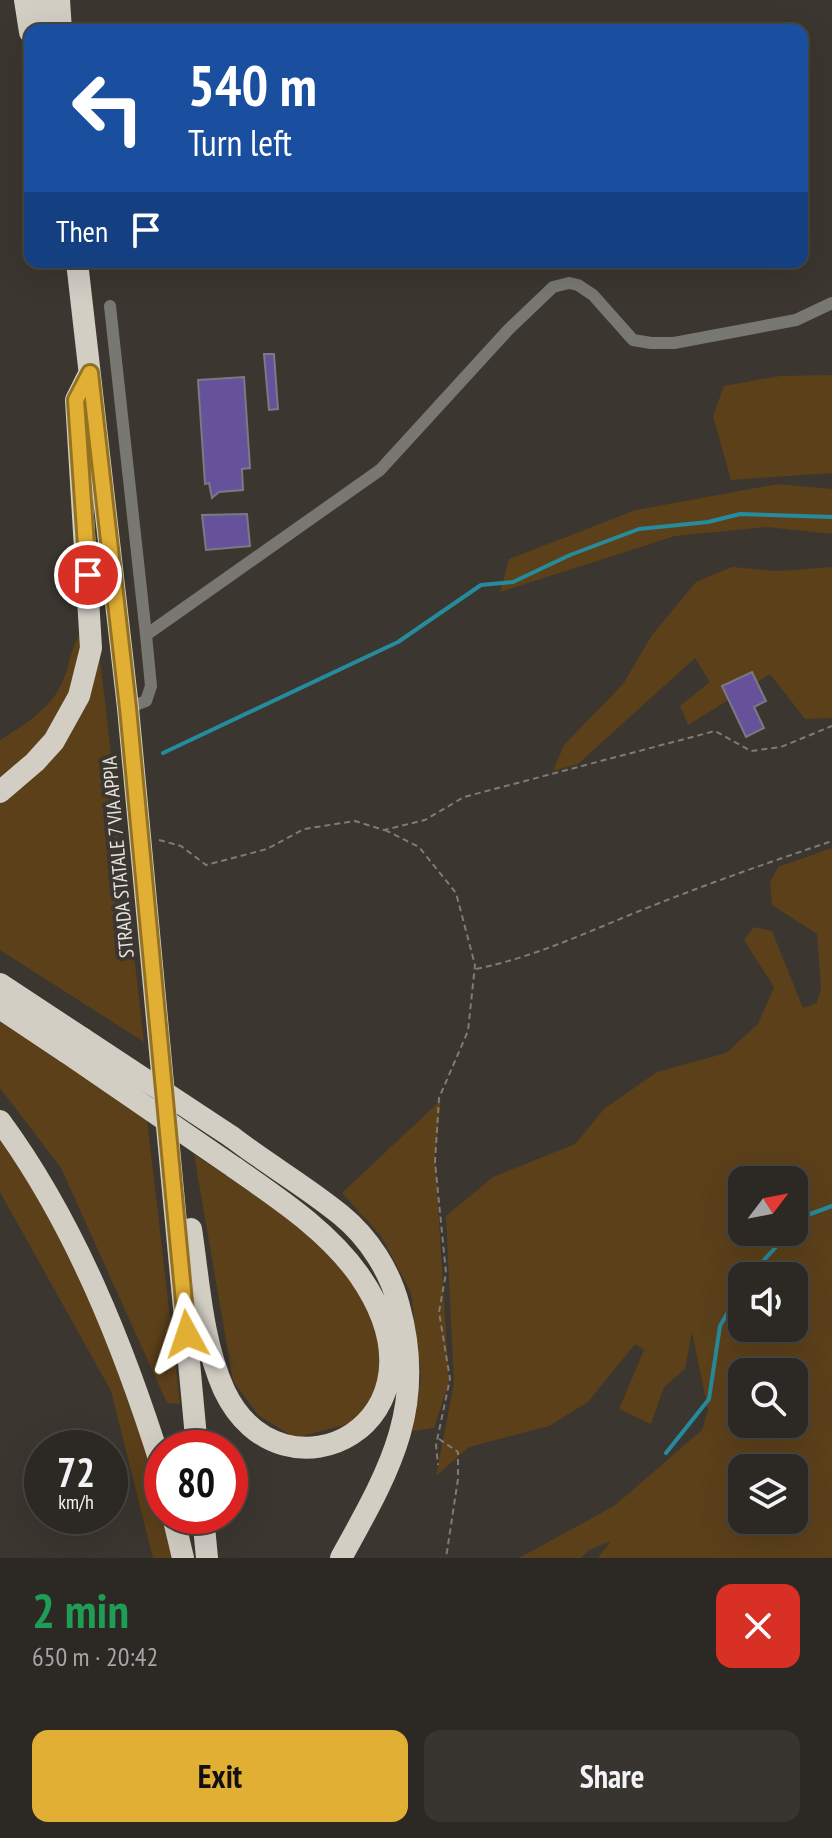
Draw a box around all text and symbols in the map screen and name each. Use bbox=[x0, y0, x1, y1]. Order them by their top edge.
text: 540 m bbox=[188, 49, 317, 121]
icon: left bbox=[56, 56, 160, 160]
text: Turn left bbox=[188, 119, 292, 166]
icon: arrive bbox=[124, 208, 168, 252]
text: Then bbox=[56, 211, 108, 250]
pin bbox=[54, 541, 122, 609]
icon: arrive bbox=[66, 553, 110, 597]
street label: STRADA STATALE 7 VIA APPIA bbox=[96, 755, 140, 959]
north arrow bbox=[728, 1166, 808, 1246]
map controls bbox=[728, 1166, 808, 1534]
button: sound bbox=[728, 1262, 808, 1342]
position arrow bbox=[145, 1292, 229, 1376]
button: search bbox=[728, 1358, 808, 1438]
speed limit sign: 80 bbox=[144, 1430, 248, 1534]
text: 72 bbox=[57, 1446, 95, 1498]
button: layers bbox=[728, 1454, 808, 1534]
text: km/h bbox=[58, 1489, 94, 1515]
text: 2 min bbox=[32, 1579, 129, 1641]
button: close bbox=[716, 1584, 800, 1668]
text: 650 m · 20:42 bbox=[32, 1640, 158, 1673]
button: Exit bbox=[32, 1730, 408, 1822]
button: Share bbox=[424, 1730, 800, 1822]

